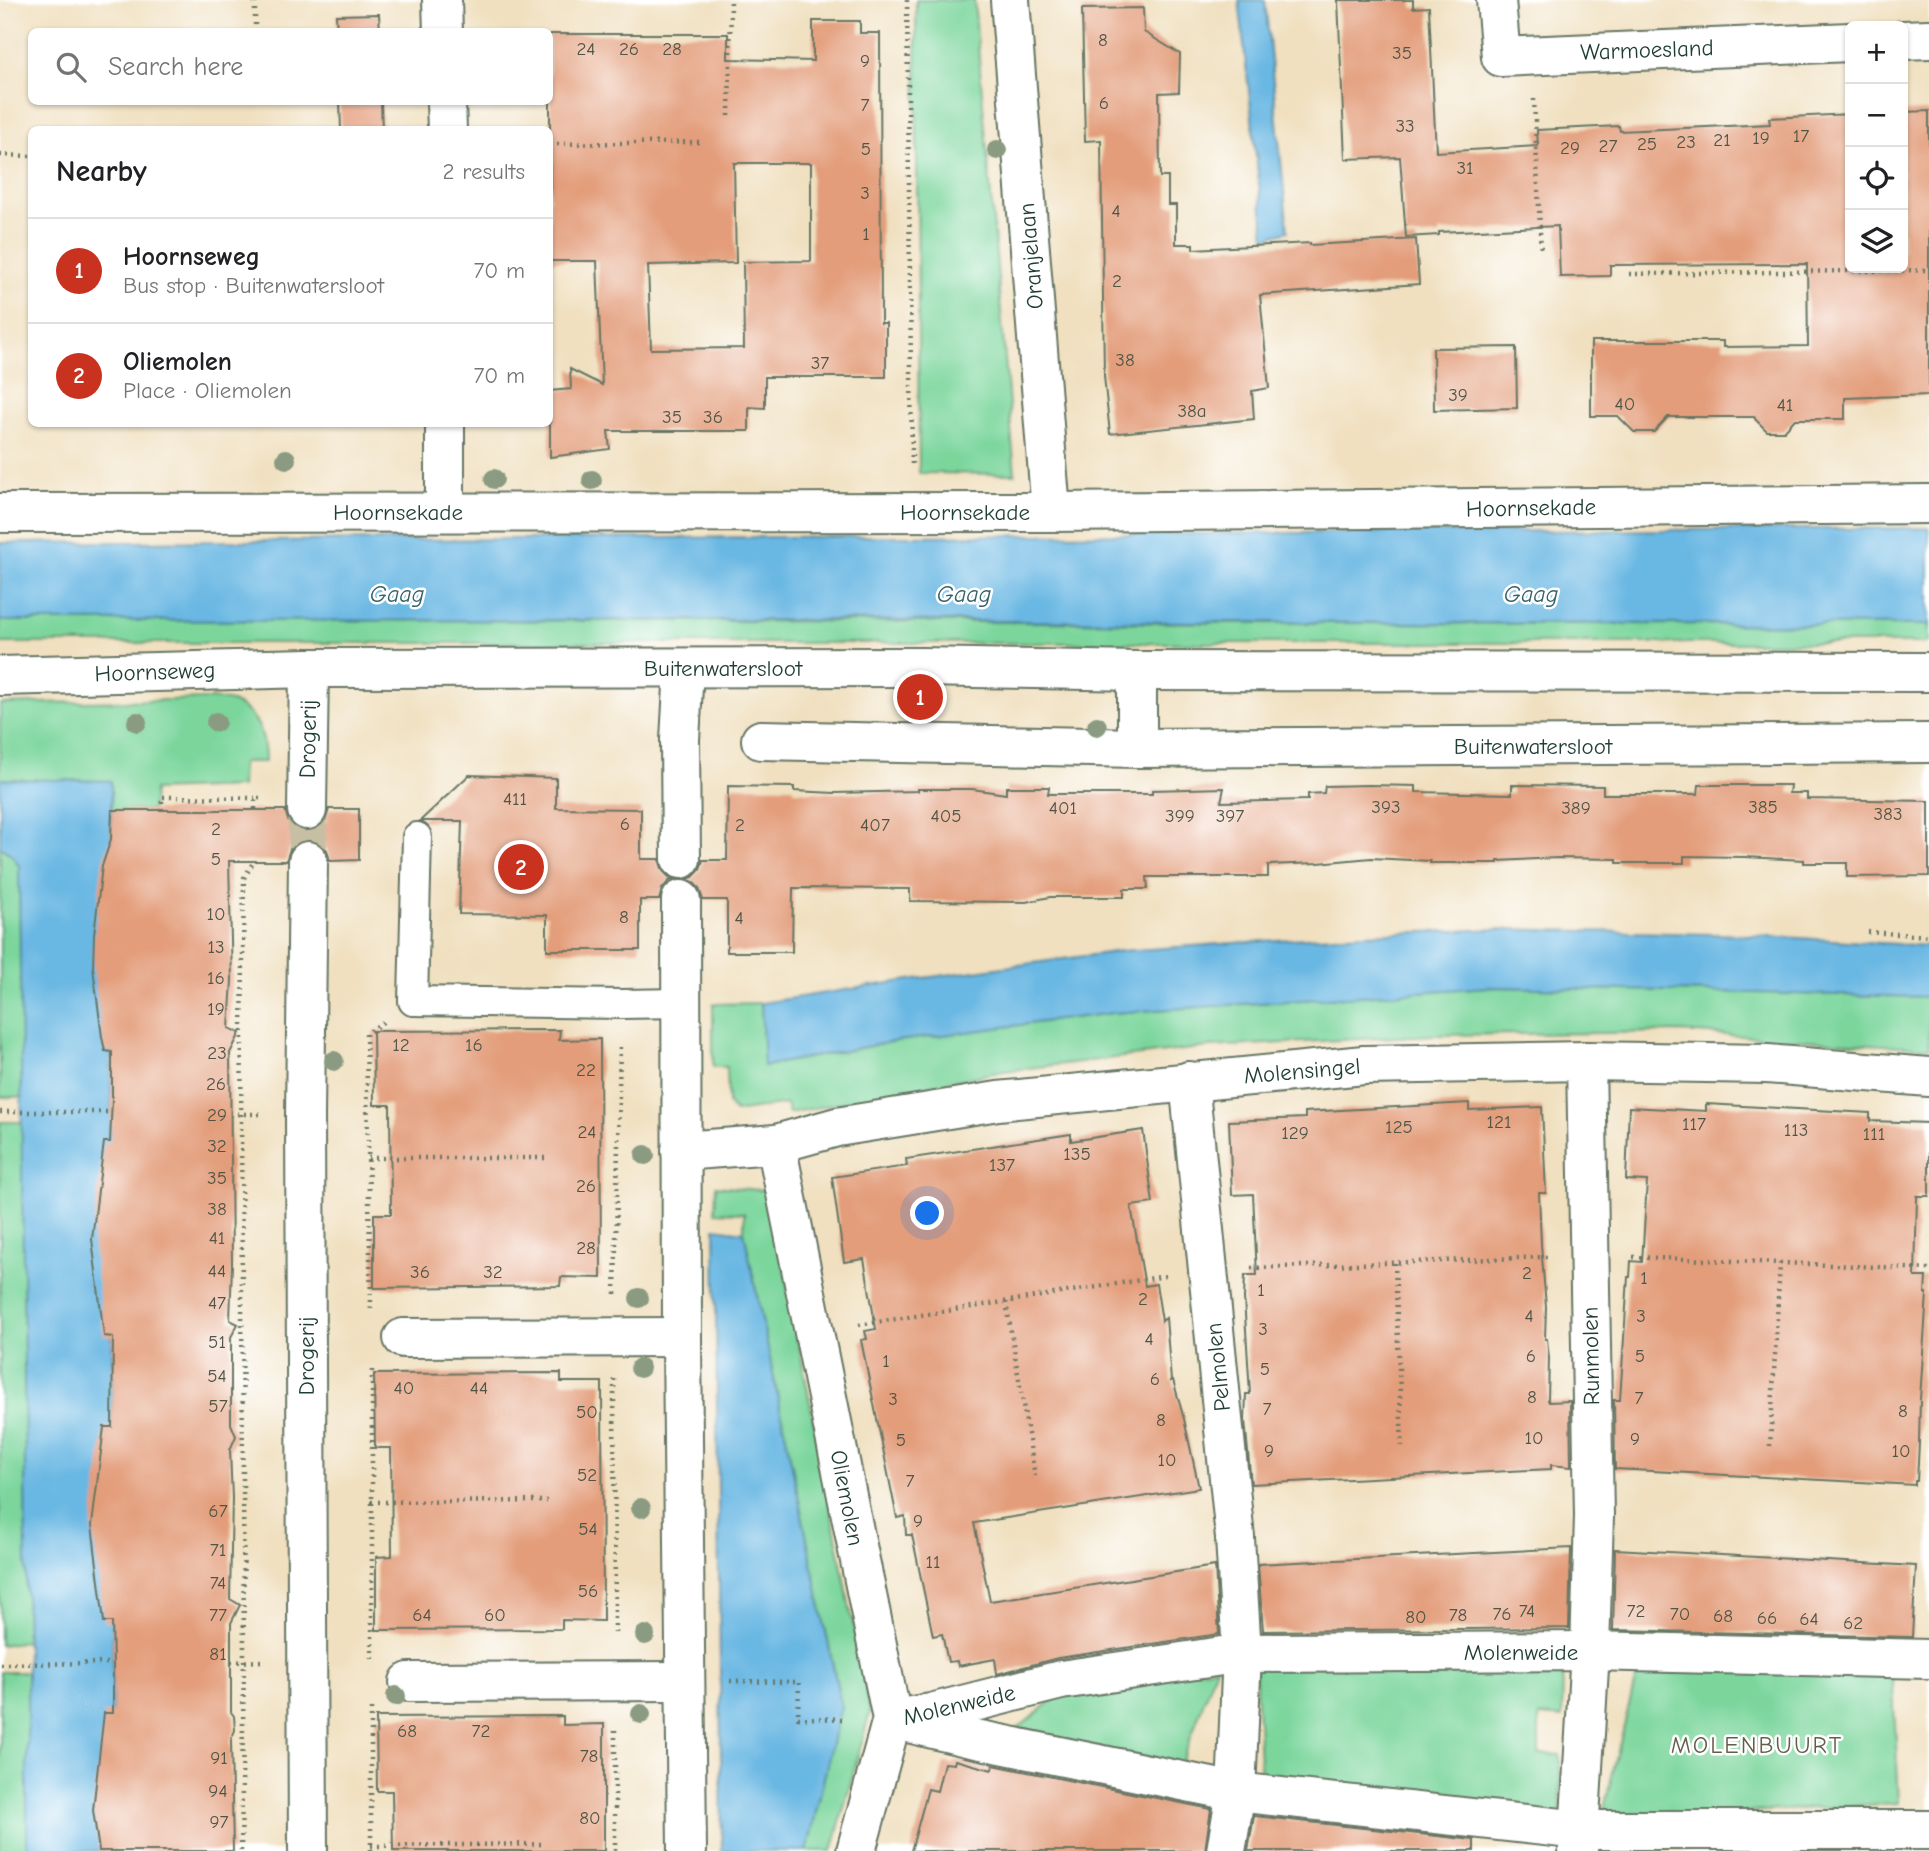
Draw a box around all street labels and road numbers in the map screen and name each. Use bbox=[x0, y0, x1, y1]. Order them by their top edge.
street label: Warmoesland bbox=[1580, 34, 1714, 66]
street label: Oranjelaan bbox=[1013, 202, 1049, 310]
street label: Hoornsekade bbox=[1466, 493, 1596, 523]
street label: Hoornsekade bbox=[333, 499, 463, 526]
street label: Hoornsekade bbox=[900, 499, 1030, 526]
street label: Buitenwatersloot bbox=[644, 655, 804, 682]
street label: Hoornseweg bbox=[94, 656, 216, 688]
street label: Drogerij bbox=[294, 699, 322, 779]
street label: Buitenwatersloot bbox=[1454, 733, 1614, 760]
street label: Molensingel bbox=[1243, 1052, 1361, 1090]
street label: Runmolen bbox=[1577, 1306, 1605, 1406]
street label: Drogerij bbox=[293, 1317, 320, 1395]
street label: Pelmolen bbox=[1200, 1321, 1236, 1413]
street label: Oliemolen bbox=[824, 1448, 870, 1548]
street label: Molenweide bbox=[1464, 1639, 1578, 1666]
street label: Molenweide bbox=[900, 1679, 1018, 1731]

